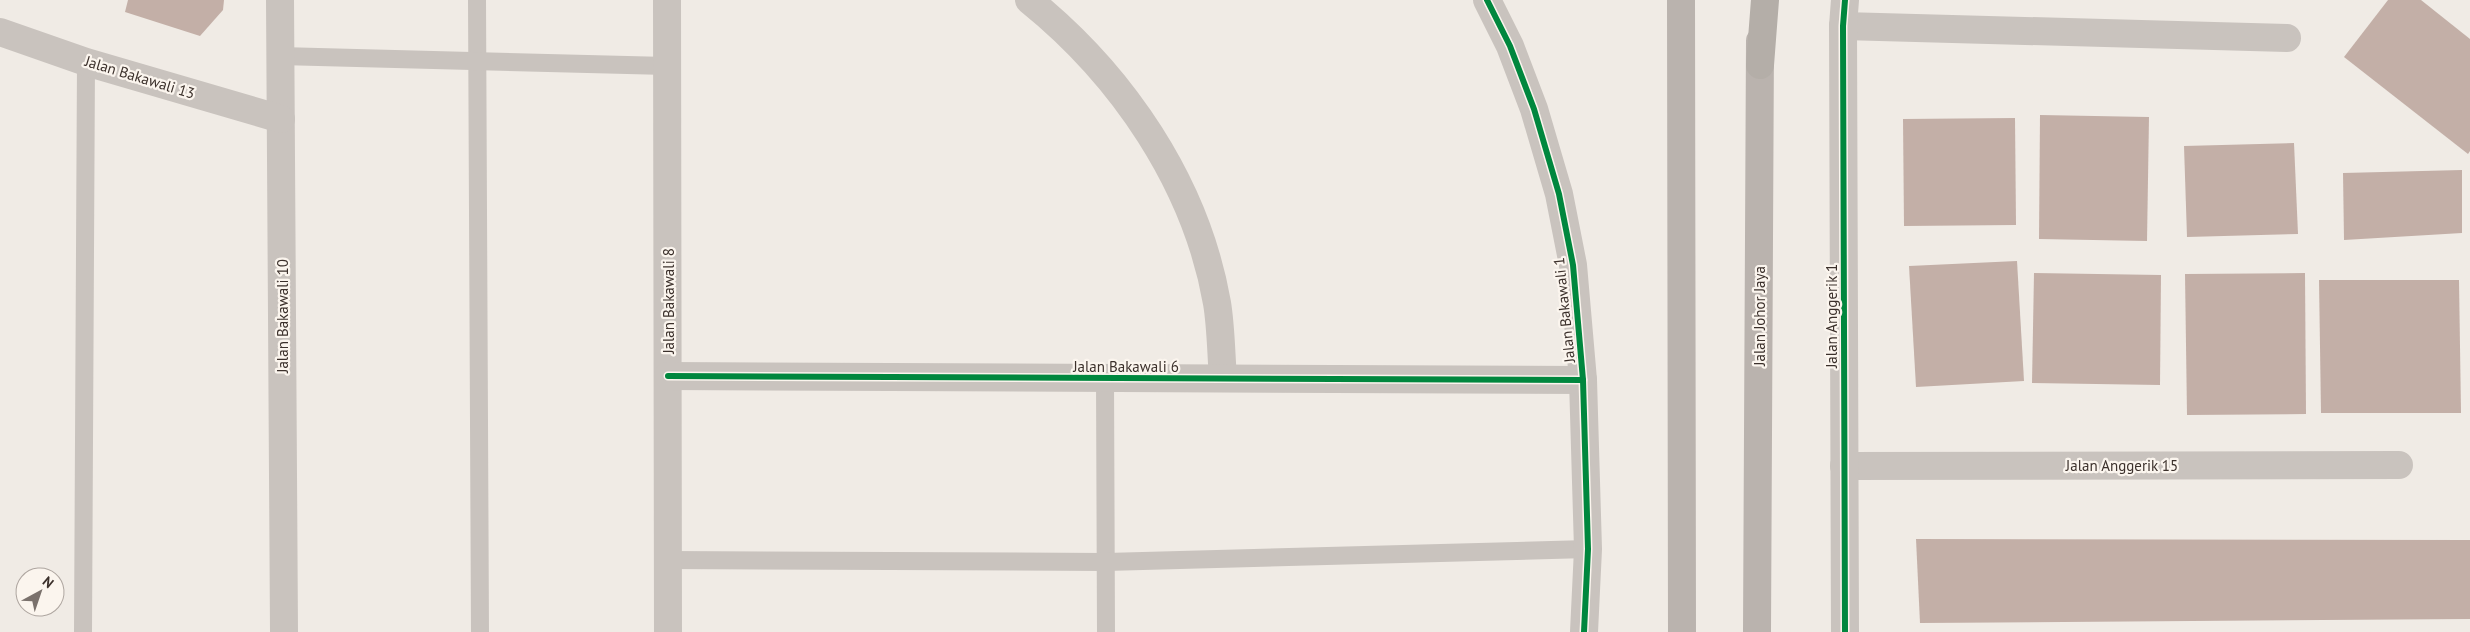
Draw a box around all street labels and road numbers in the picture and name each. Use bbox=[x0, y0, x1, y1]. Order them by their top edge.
street label: Jalan Bakawali 13 bbox=[82, 51, 197, 103]
street label: Jalan Bakawali 8 bbox=[659, 248, 678, 355]
street label: Jalan Bakawali 1 bbox=[1549, 256, 1579, 365]
street label: Jalan Bakawali 10 bbox=[273, 259, 292, 374]
street label: Jalan Anggerik 1 bbox=[1822, 264, 1841, 369]
street label: Jalan Johor Jaya bbox=[1750, 266, 1769, 367]
street label: Jalan Bakawali 6 bbox=[1072, 357, 1179, 376]
street label: Jalan Anggerik 15 bbox=[2065, 456, 2178, 475]

